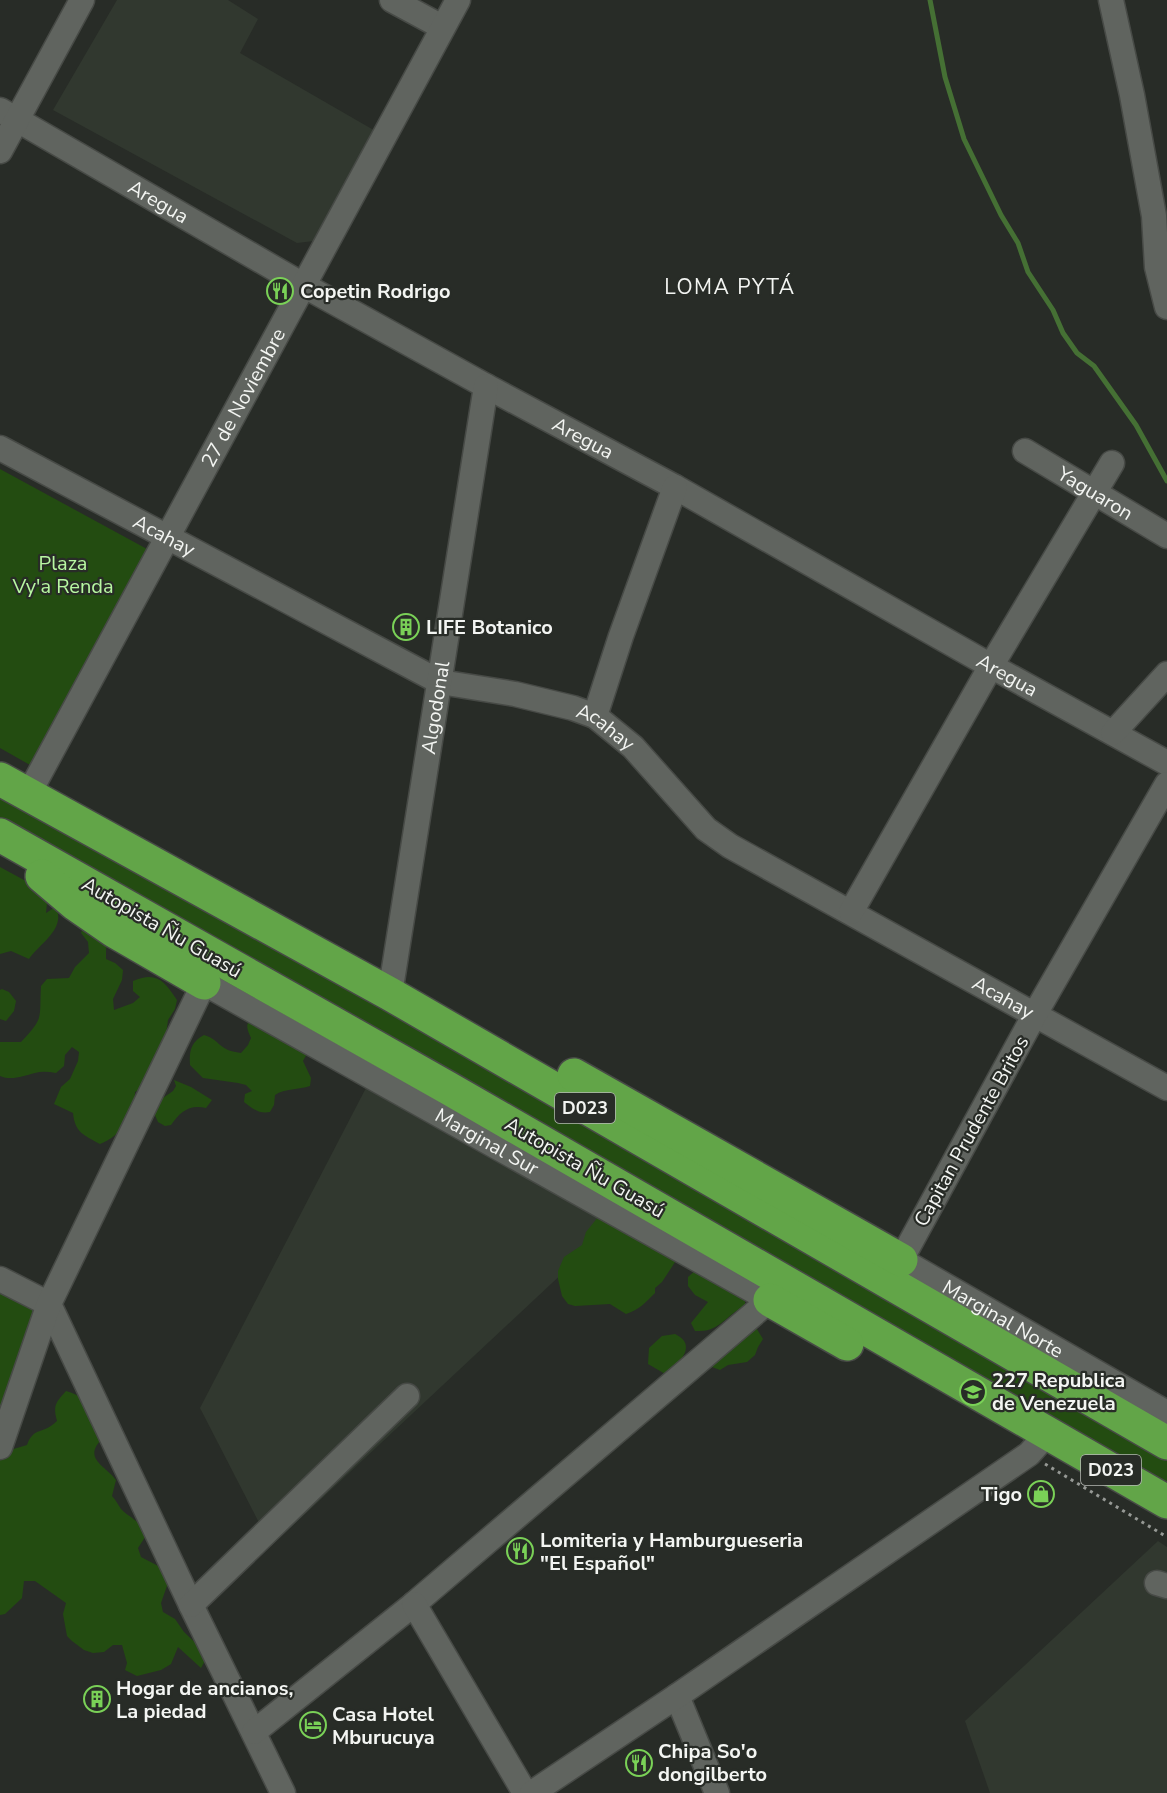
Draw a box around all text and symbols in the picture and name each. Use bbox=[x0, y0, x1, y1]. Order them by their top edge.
street label: Aregua bbox=[123, 174, 193, 230]
district label: LOMA PYTÁ bbox=[664, 273, 796, 301]
restaurant icon: Copetin Rodrigo bbox=[265, 276, 295, 306]
place label: Copetin Rodrigo bbox=[300, 278, 451, 305]
street label: 27 de Noviembre bbox=[195, 323, 292, 472]
street label: Aregua bbox=[547, 411, 618, 466]
street label: Yaguaron bbox=[1051, 460, 1138, 527]
street label: Acahay bbox=[128, 508, 200, 564]
park label: Plaza Vy'a Renda bbox=[11, 550, 114, 600]
building icon: LIFE Botanico bbox=[391, 612, 421, 642]
place label: LIFE Botanico bbox=[426, 614, 553, 641]
street label: Aregua bbox=[972, 648, 1042, 703]
street label: Algodonal bbox=[415, 659, 456, 756]
street label: Acahay bbox=[573, 697, 641, 758]
street label: Autopista Ñu Guasú bbox=[77, 871, 247, 984]
street label: Acahay bbox=[967, 970, 1039, 1026]
street label: Capitan Prudente Britos bbox=[908, 1031, 1035, 1231]
road number: D023 bbox=[555, 1093, 615, 1123]
street label: Marginal Sur bbox=[430, 1102, 543, 1182]
street label: Autopista Ñu Guasú bbox=[500, 1111, 670, 1224]
street label: Marginal Norte bbox=[937, 1274, 1068, 1365]
place label: 227 Republica de Venezuela bbox=[992, 1367, 1125, 1417]
school or university icon: 227 Republica de Venezuela bbox=[958, 1377, 988, 1407]
road number: D023 bbox=[1081, 1455, 1141, 1485]
shop icon: Tigo bbox=[1026, 1479, 1056, 1509]
place label: Tigo bbox=[981, 1481, 1022, 1508]
place label: Lomiteria y Hamburgueseria "El Español" bbox=[540, 1527, 803, 1577]
restaurant icon: Lomiteria y Hamburgueseria "El Español" bbox=[505, 1536, 535, 1566]
place label: Hogar de ancianos, La piedad bbox=[116, 1675, 293, 1725]
building icon: Hogar de ancianos, La piedad bbox=[82, 1684, 112, 1714]
place label: Casa Hotel Mburucuya bbox=[332, 1701, 435, 1751]
hotel icon: Casa Hotel Mburucuya bbox=[298, 1710, 328, 1740]
place label: Chipa So'o dongilberto bbox=[658, 1738, 767, 1788]
restaurant icon: Chipa So'o dongilberto bbox=[624, 1748, 654, 1778]

